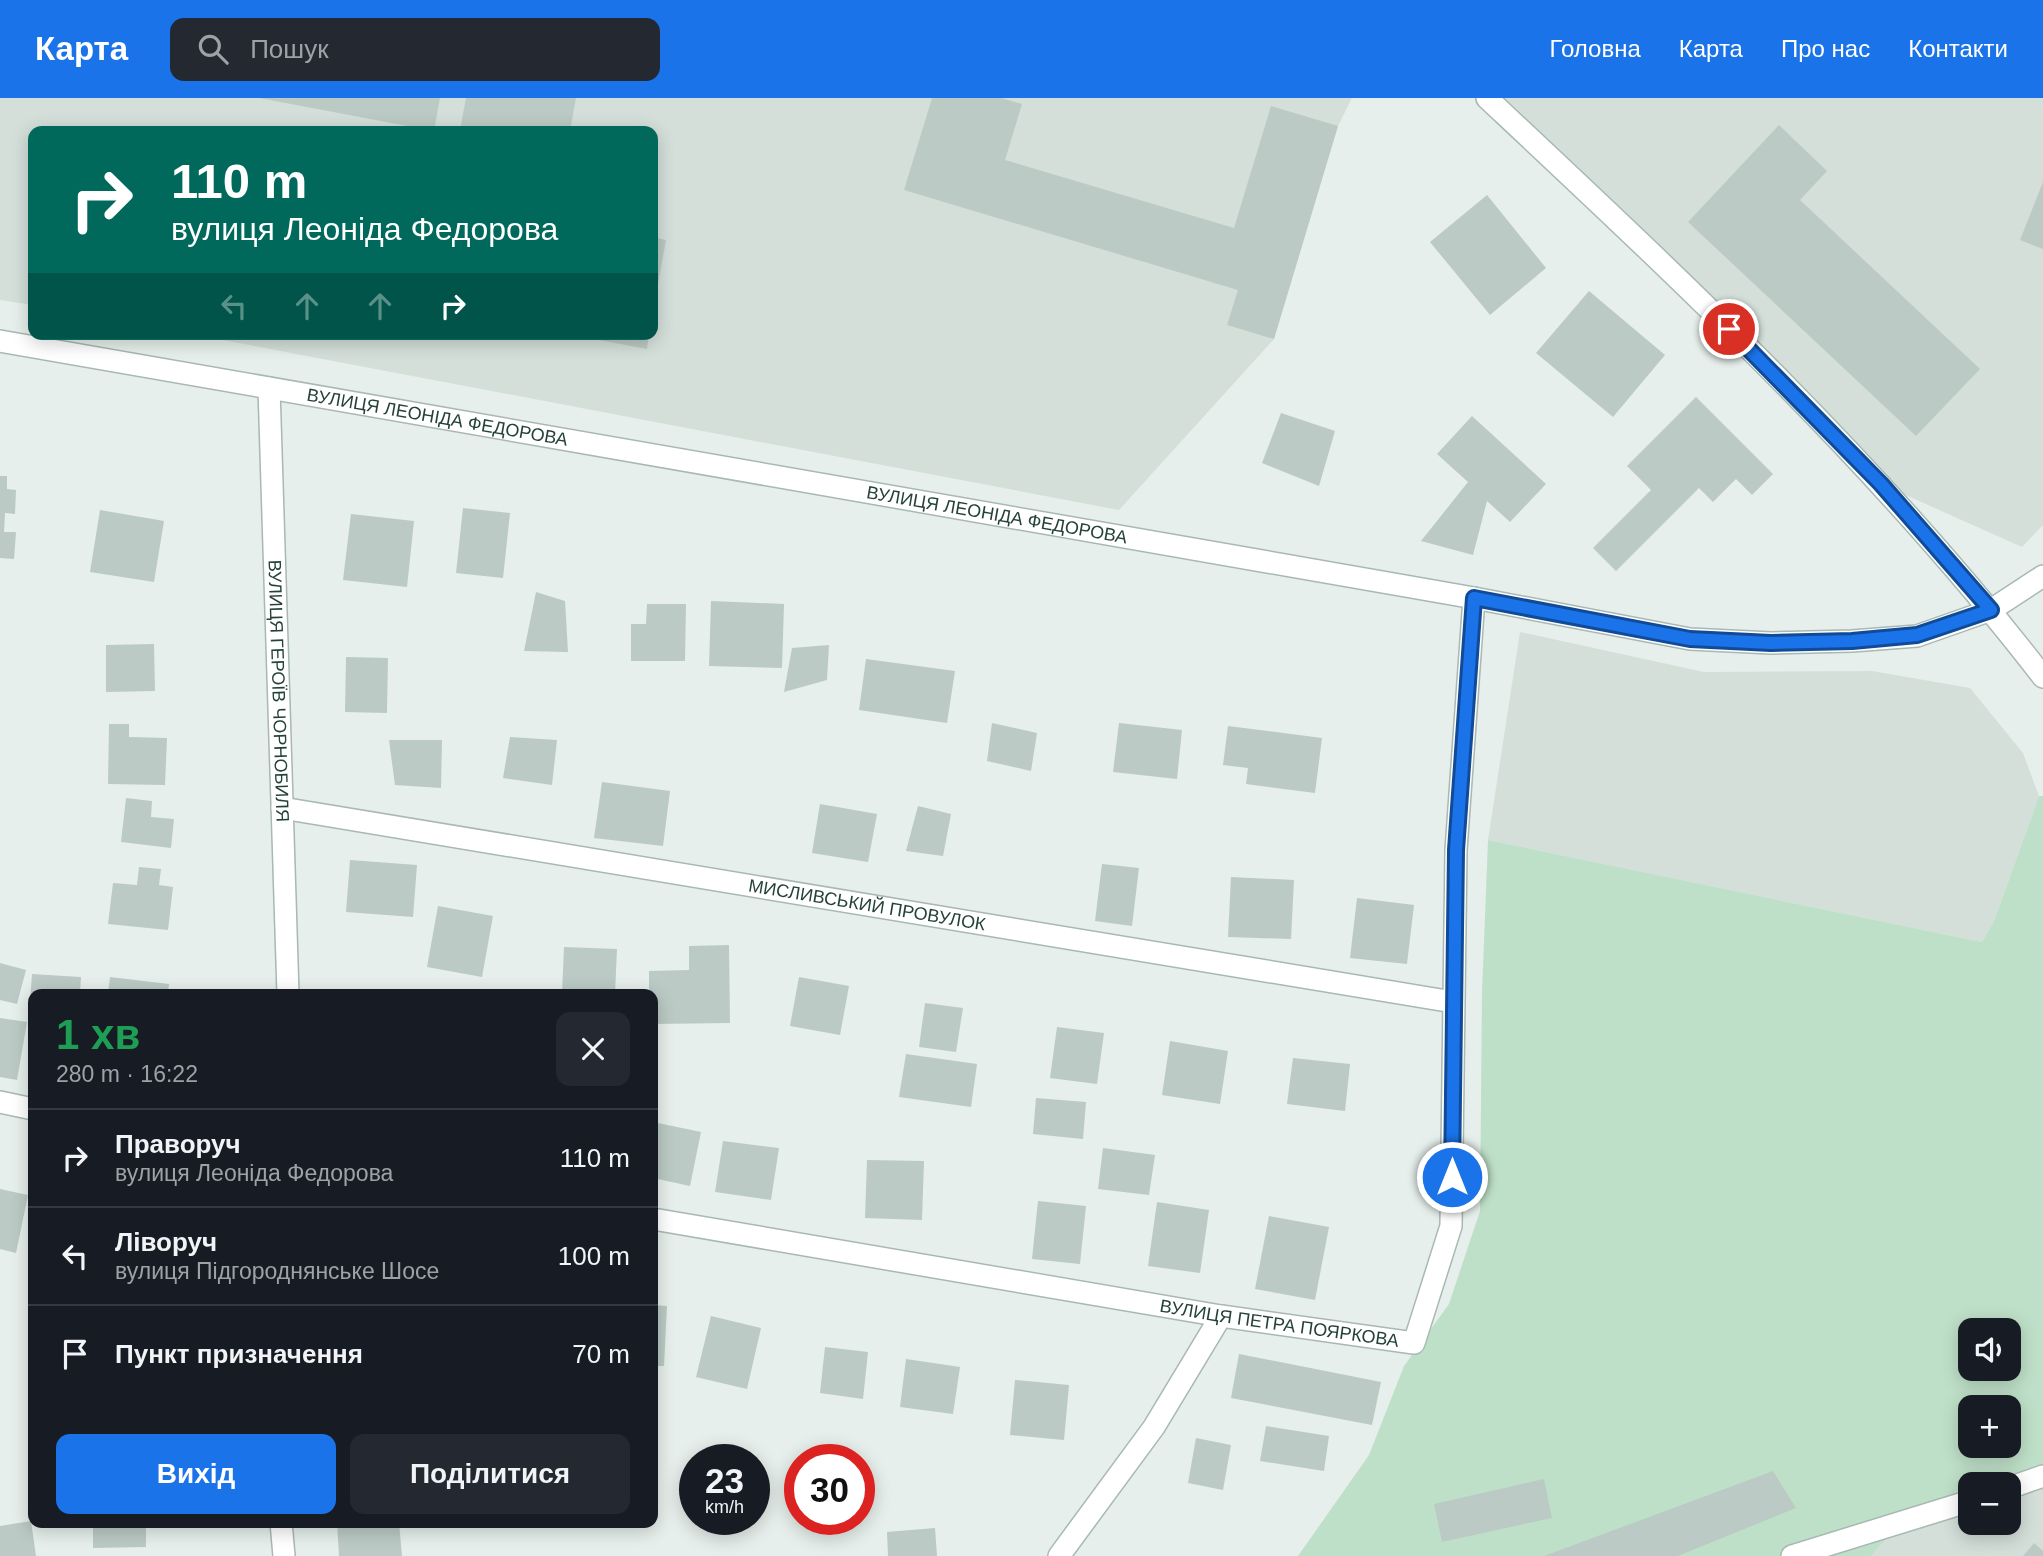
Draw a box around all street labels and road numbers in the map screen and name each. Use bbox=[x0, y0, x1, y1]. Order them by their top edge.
street label: ВУЛИЦЯ ЛЕОНІДА ФЕДОРОВА bbox=[305, 385, 569, 450]
street label: ВУЛИЦЯ ЛЕОНІДА ФЕДОРОВА bbox=[865, 482, 1129, 547]
street label: ВУЛИЦЯ ГЕРОЇВ ЧОРНОБИЛЯ bbox=[264, 559, 293, 822]
street label: МИСЛИВСЬКИЙ ПРОВУЛОК bbox=[747, 875, 987, 934]
street label: ВУЛИЦЯ ПЕТРА ПОЯРКОВА bbox=[1158, 1296, 1400, 1351]

